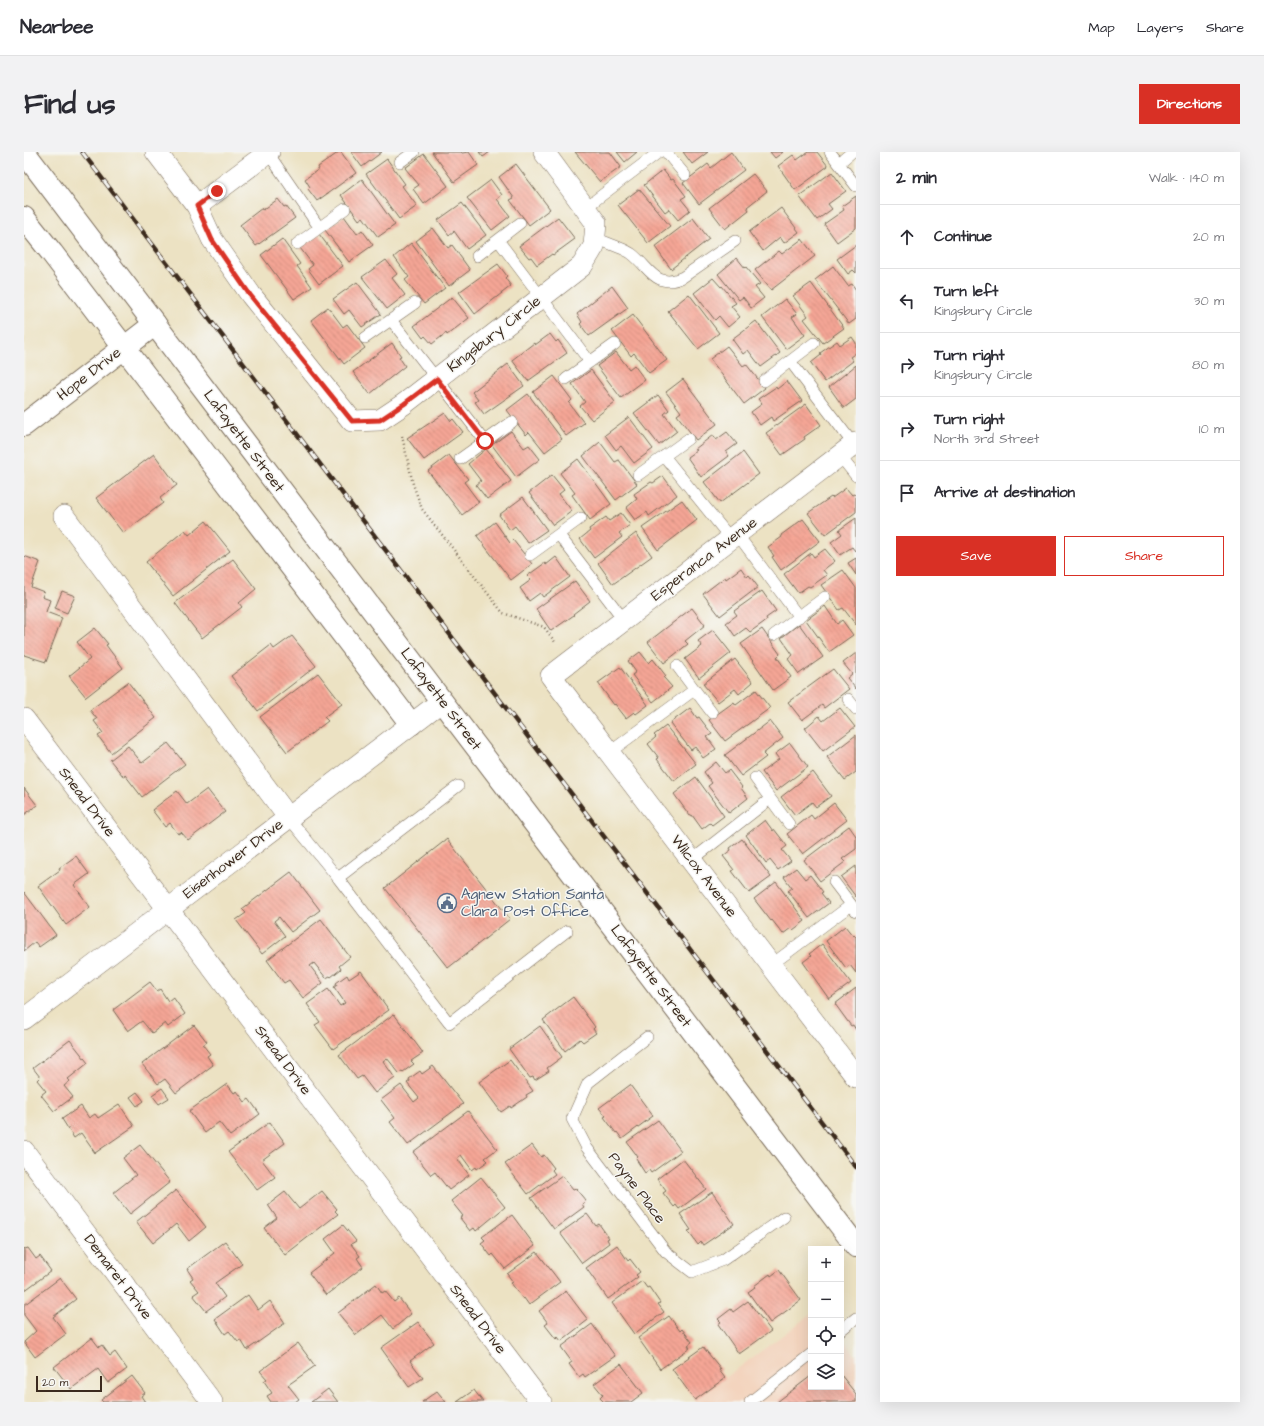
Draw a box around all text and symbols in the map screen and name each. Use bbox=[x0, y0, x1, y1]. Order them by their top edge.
text: Nearbee bbox=[20, 14, 94, 41]
text: Map bbox=[1088, 18, 1115, 38]
text: Layers bbox=[1137, 18, 1184, 38]
text: Share bbox=[1206, 18, 1244, 38]
button: Directions bbox=[1139, 84, 1240, 124]
text: Find us bbox=[24, 85, 115, 124]
text: 2 min bbox=[896, 166, 937, 190]
text: Walk · 140 m bbox=[1149, 169, 1224, 187]
route end bbox=[208, 182, 226, 200]
icon: ahead bbox=[896, 226, 918, 248]
text: Continue bbox=[934, 226, 992, 247]
text: 20 m bbox=[1193, 228, 1224, 246]
text: Turn left bbox=[934, 281, 998, 302]
icon: left bbox=[896, 290, 918, 312]
street label: Kingsbury Circle bbox=[443, 291, 546, 378]
text: 30 m bbox=[1194, 292, 1224, 310]
text: Kingsbury Circle bbox=[934, 302, 1033, 320]
street label: Hope Drive bbox=[53, 342, 125, 406]
text: Turn right bbox=[934, 345, 1005, 366]
icon: right bbox=[896, 354, 918, 376]
text: 80 m bbox=[1192, 356, 1224, 374]
text: Kingsbury Circle bbox=[934, 366, 1033, 384]
street label: Lafayette Street bbox=[198, 385, 290, 497]
text: Turn right bbox=[934, 409, 1005, 430]
icon: right bbox=[896, 418, 918, 440]
text: 10 m bbox=[1199, 420, 1224, 438]
text: North 3rd Street bbox=[934, 430, 1039, 448]
route start bbox=[476, 432, 494, 450]
icon: arrive bbox=[896, 482, 918, 504]
text: Arrive at destination bbox=[934, 482, 1075, 503]
street label: Esperanca Avenue bbox=[647, 512, 761, 606]
button: Save bbox=[896, 536, 1056, 576]
button: Share bbox=[1064, 536, 1224, 576]
street label: Lafayette Street bbox=[395, 643, 487, 755]
street label: Snead Drive bbox=[54, 763, 120, 841]
street label: Eisenhower Drive bbox=[178, 814, 288, 904]
street label: Wilcox Avenue bbox=[666, 830, 742, 922]
place label: Agnew Station Santa Clara Post Office bbox=[461, 884, 605, 922]
public building icon: Agnew Station Santa Clara Post Office bbox=[436, 892, 458, 914]
street label: Lafayette Street bbox=[605, 920, 697, 1032]
street label: Snead Drive bbox=[250, 1021, 316, 1099]
street label: Payne Place bbox=[602, 1148, 671, 1229]
street label: Demaret Drive bbox=[79, 1230, 157, 1324]
map controls bbox=[808, 1246, 844, 1390]
button: + bbox=[808, 1246, 844, 1282]
street label: Snead Drive bbox=[445, 1280, 511, 1358]
button: − bbox=[808, 1282, 844, 1318]
button: locate bbox=[808, 1318, 844, 1354]
button: layers bbox=[808, 1354, 844, 1390]
scale bar bbox=[36, 1374, 102, 1393]
text: 20 m bbox=[42, 1375, 68, 1390]

